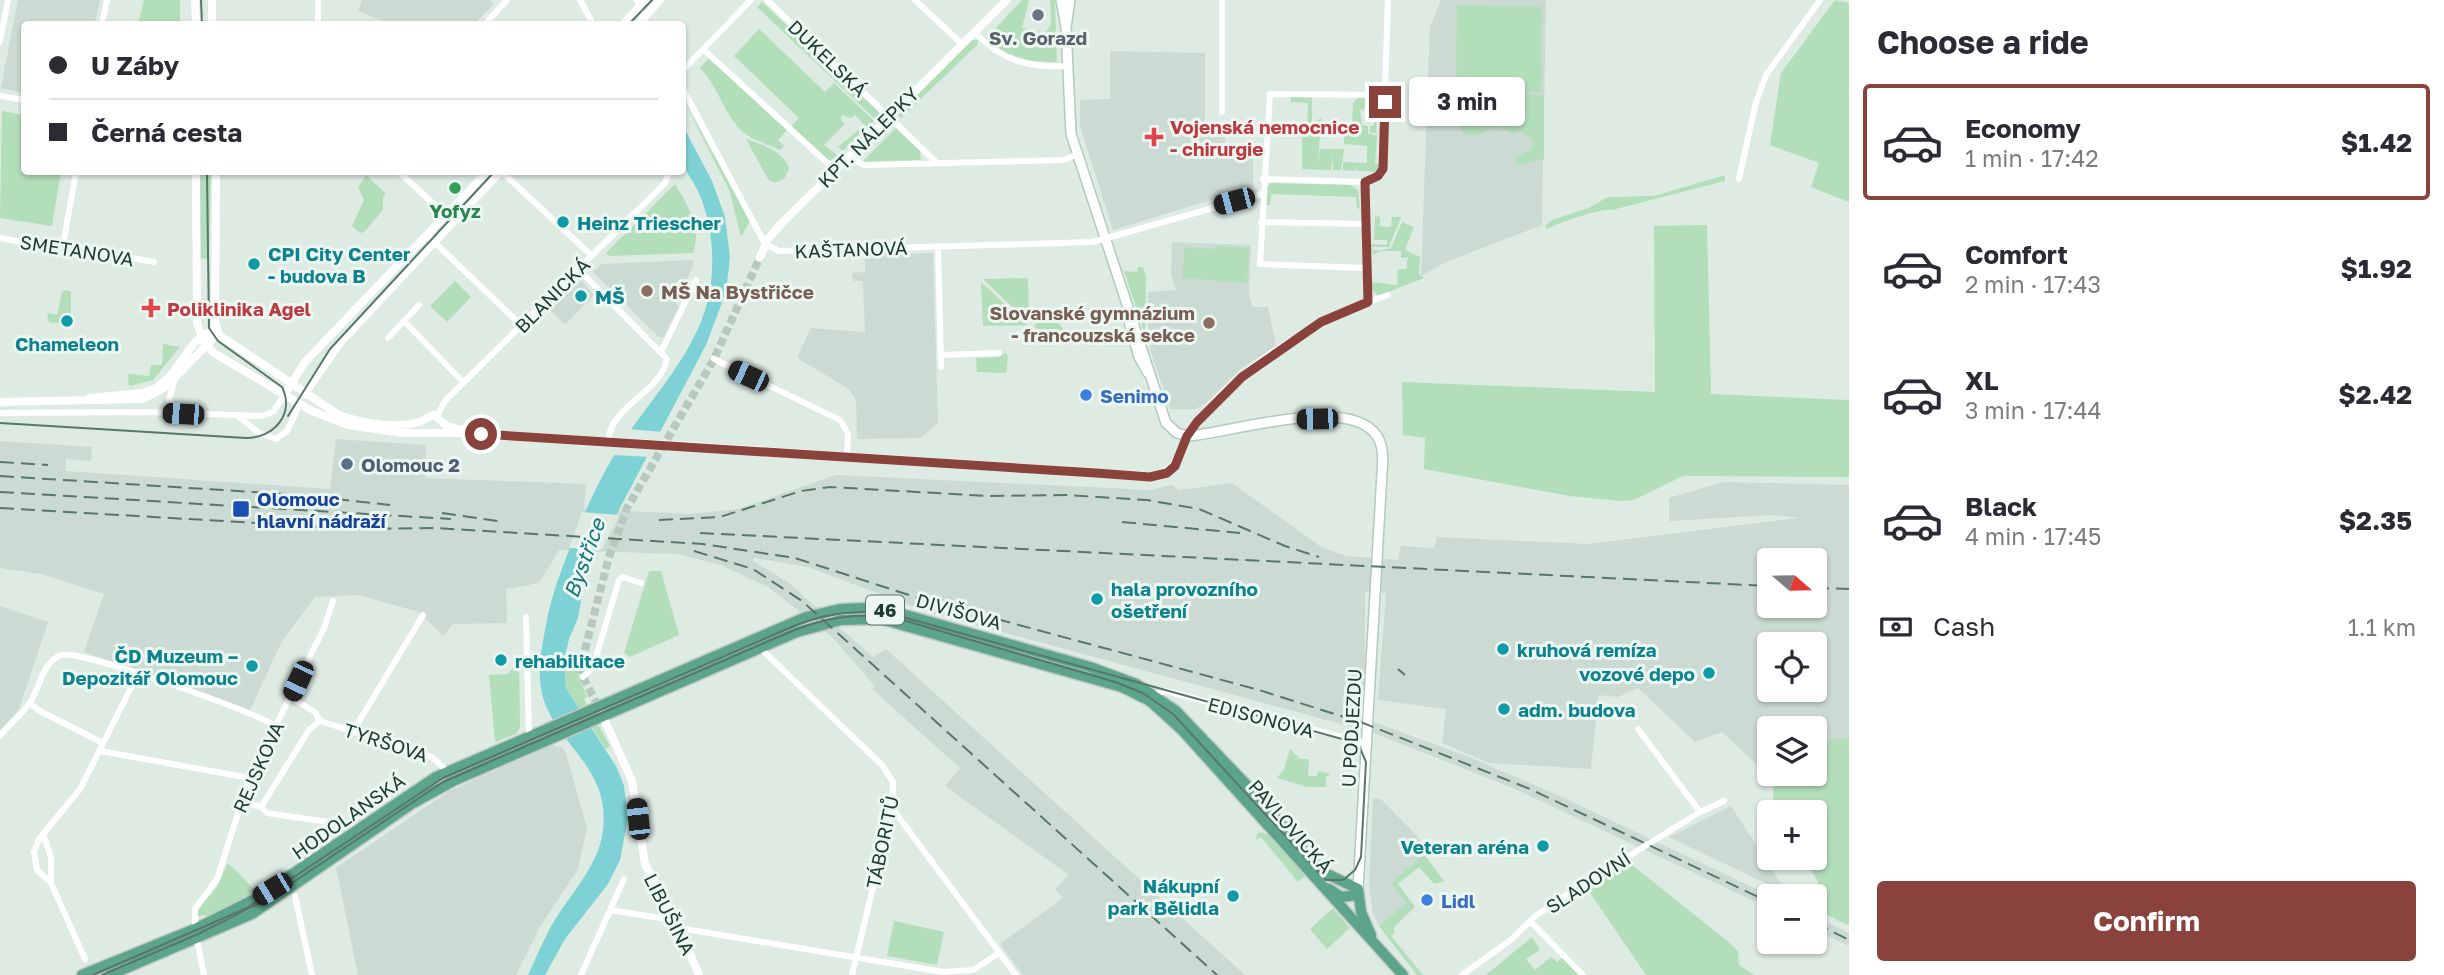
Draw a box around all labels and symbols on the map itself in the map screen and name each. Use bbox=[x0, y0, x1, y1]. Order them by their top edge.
marker: Sv. Gorazd bbox=[1030, 7, 1046, 23]
street label: DUKELSKÁ bbox=[784, 15, 872, 101]
place label: Sv. Gorazd bbox=[989, 26, 1087, 49]
callout: 3 min bbox=[1410, 78, 1525, 126]
street label: KPT. NÁLEPKY bbox=[813, 82, 923, 192]
route end bbox=[1369, 86, 1401, 118]
place label: Vojenská nemocnice - chirurgie bbox=[1170, 115, 1359, 160]
marker: Vojenská nemocnice - chirurgie bbox=[1144, 127, 1164, 147]
marker: Yofyz bbox=[447, 180, 463, 196]
car bbox=[1211, 185, 1258, 217]
place label: Yofyz bbox=[429, 199, 481, 222]
place label: Heinz Triescher bbox=[577, 211, 721, 234]
marker: Heinz Triescher bbox=[555, 214, 571, 230]
street label: SMETANOVA bbox=[18, 230, 136, 270]
street label: KAŠTANOVÁ bbox=[794, 236, 908, 262]
place label: CPI City Center - budova B bbox=[268, 242, 411, 287]
street label: BLANICKÁ bbox=[510, 253, 594, 337]
marker: CPI City Center - budova B bbox=[246, 256, 262, 272]
place label: MŠ Na Bystřičce bbox=[661, 280, 814, 303]
marker: MŠ Na Bystřičce bbox=[639, 283, 655, 299]
place label: MŠ bbox=[595, 285, 625, 308]
marker: MŠ bbox=[573, 288, 589, 304]
place label: Poliklinika Agel bbox=[167, 297, 311, 320]
marker: Poliklinika Agel bbox=[141, 298, 161, 318]
place label: Slovanské gymnázium - francouzská sekce bbox=[989, 301, 1195, 346]
marker: Chameleon bbox=[59, 313, 75, 329]
marker: Slovanské gymnázium - francouzská sekce bbox=[1201, 315, 1217, 331]
place label: Chameleon bbox=[15, 332, 119, 355]
car bbox=[725, 358, 772, 394]
place label: Senimo bbox=[1100, 384, 1169, 407]
marker: Senimo bbox=[1078, 387, 1094, 403]
car bbox=[162, 402, 205, 426]
car bbox=[1296, 408, 1339, 430]
route start bbox=[465, 418, 497, 450]
place label: Olomouc 2 bbox=[361, 453, 460, 476]
marker: Olomouc 2 bbox=[339, 456, 355, 472]
place label: Olomouc hlavní nádraží bbox=[257, 487, 387, 532]
marker: Olomouc hlavní nádraží bbox=[231, 499, 251, 519]
water label: Bystřice bbox=[558, 513, 611, 601]
north arrow bbox=[1757, 548, 1827, 618]
place label: hala provozního ošetření bbox=[1111, 577, 1258, 622]
street label: DIVIŠOVA bbox=[914, 588, 1005, 634]
marker: hala provozního ošetření bbox=[1089, 591, 1105, 607]
road number: 46 bbox=[866, 596, 904, 624]
place label: kruhová remíza bbox=[1517, 638, 1657, 661]
marker: kruhová remíza bbox=[1495, 641, 1511, 657]
place label: ČD Muzeum – Depozitář Olomouc bbox=[62, 644, 238, 689]
place label: rehabilitace bbox=[515, 649, 625, 672]
marker: rehabilitace bbox=[493, 652, 509, 668]
marker: ČD Muzeum – Depozitář Olomouc bbox=[244, 658, 260, 674]
car bbox=[280, 658, 317, 704]
place label: vozové depo bbox=[1579, 662, 1695, 685]
marker: vozové depo bbox=[1701, 665, 1717, 681]
street label: U PODJEZDU bbox=[1336, 668, 1366, 788]
street label: EDISONOVA bbox=[1205, 692, 1317, 742]
place label: adm. budova bbox=[1518, 698, 1636, 721]
marker: adm. budova bbox=[1496, 701, 1512, 717]
street label: REJSKOVA bbox=[228, 718, 288, 816]
street label: TYRŠOVA bbox=[341, 718, 431, 766]
street label: HODOLANSKÁ bbox=[287, 768, 409, 864]
street label: PAVLOVICKÁ bbox=[1244, 775, 1338, 878]
street label: TÁBORITŮ bbox=[861, 794, 903, 890]
car bbox=[626, 797, 651, 841]
place label: Veteran aréna bbox=[1400, 835, 1529, 858]
marker: Veteran aréna bbox=[1535, 838, 1551, 854]
street label: SLADOVNÍ bbox=[1541, 846, 1636, 918]
car bbox=[249, 869, 296, 909]
street label: LIBUŠINA bbox=[640, 869, 700, 959]
place label: Nákupní park Bělidla bbox=[1108, 874, 1221, 919]
marker: Nákupní park Bělidla bbox=[1225, 888, 1241, 904]
place label: Lidl bbox=[1441, 889, 1475, 912]
marker: Lidl bbox=[1419, 892, 1435, 908]

